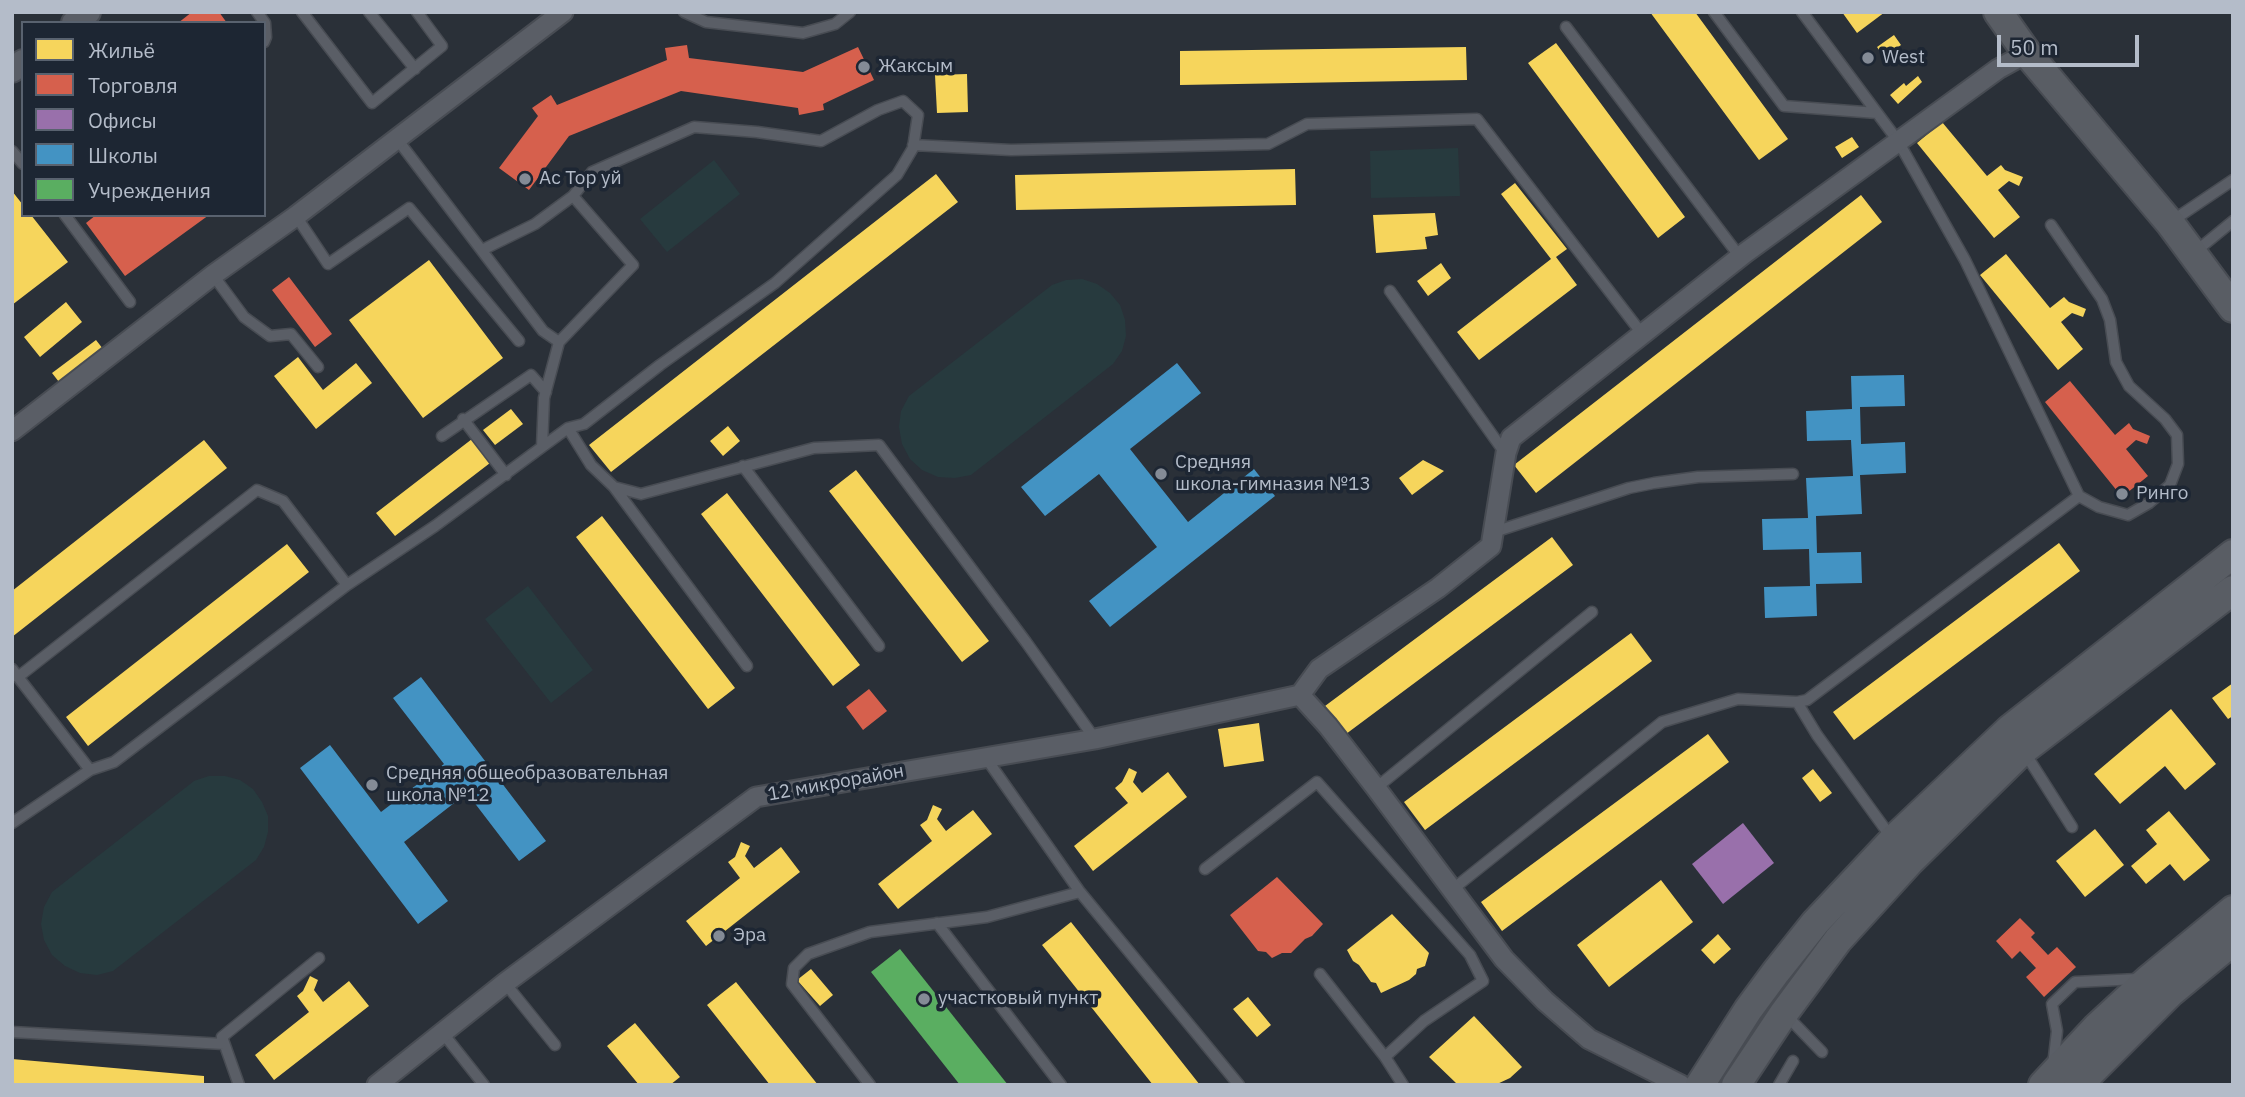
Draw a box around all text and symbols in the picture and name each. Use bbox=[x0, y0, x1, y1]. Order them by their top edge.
legend bbox=[21, 21, 266, 217]
scale bar bbox=[2000, 21, 2142, 65]
text: 50 m bbox=[2010, 33, 2059, 61]
text: Жильё bbox=[88, 36, 155, 64]
place label: West bbox=[1882, 47, 1925, 69]
marker: West bbox=[1860, 50, 1876, 66]
place label: Жаксым bbox=[878, 56, 953, 78]
marker: Жаксым bbox=[856, 59, 872, 75]
text: Торговля bbox=[88, 71, 178, 99]
text: Офисы bbox=[88, 106, 157, 134]
text: Школы bbox=[88, 141, 158, 169]
place label: Ас Тор уй bbox=[539, 168, 622, 190]
marker: Ас Тор уй bbox=[517, 171, 533, 187]
text: Учреждения bbox=[88, 176, 211, 204]
place label: Средняя школа-гимназия №13 bbox=[1175, 452, 1371, 496]
marker: Средняя школа-гимназия №13 bbox=[1153, 466, 1169, 482]
place label: Ринго bbox=[2136, 483, 2188, 505]
marker: Ринго bbox=[2114, 486, 2130, 502]
street label: 12 микрорайон bbox=[766, 760, 906, 806]
place label: Средняя общеобразовательная школа №12 bbox=[386, 763, 668, 807]
marker: Средняя общеобразовательная школа №12 bbox=[364, 777, 380, 793]
place label: Эра bbox=[733, 925, 766, 947]
marker: Эра bbox=[711, 928, 727, 944]
place label: участковый пункт bbox=[938, 988, 1098, 1010]
marker: участковый пункт bbox=[916, 991, 932, 1007]

